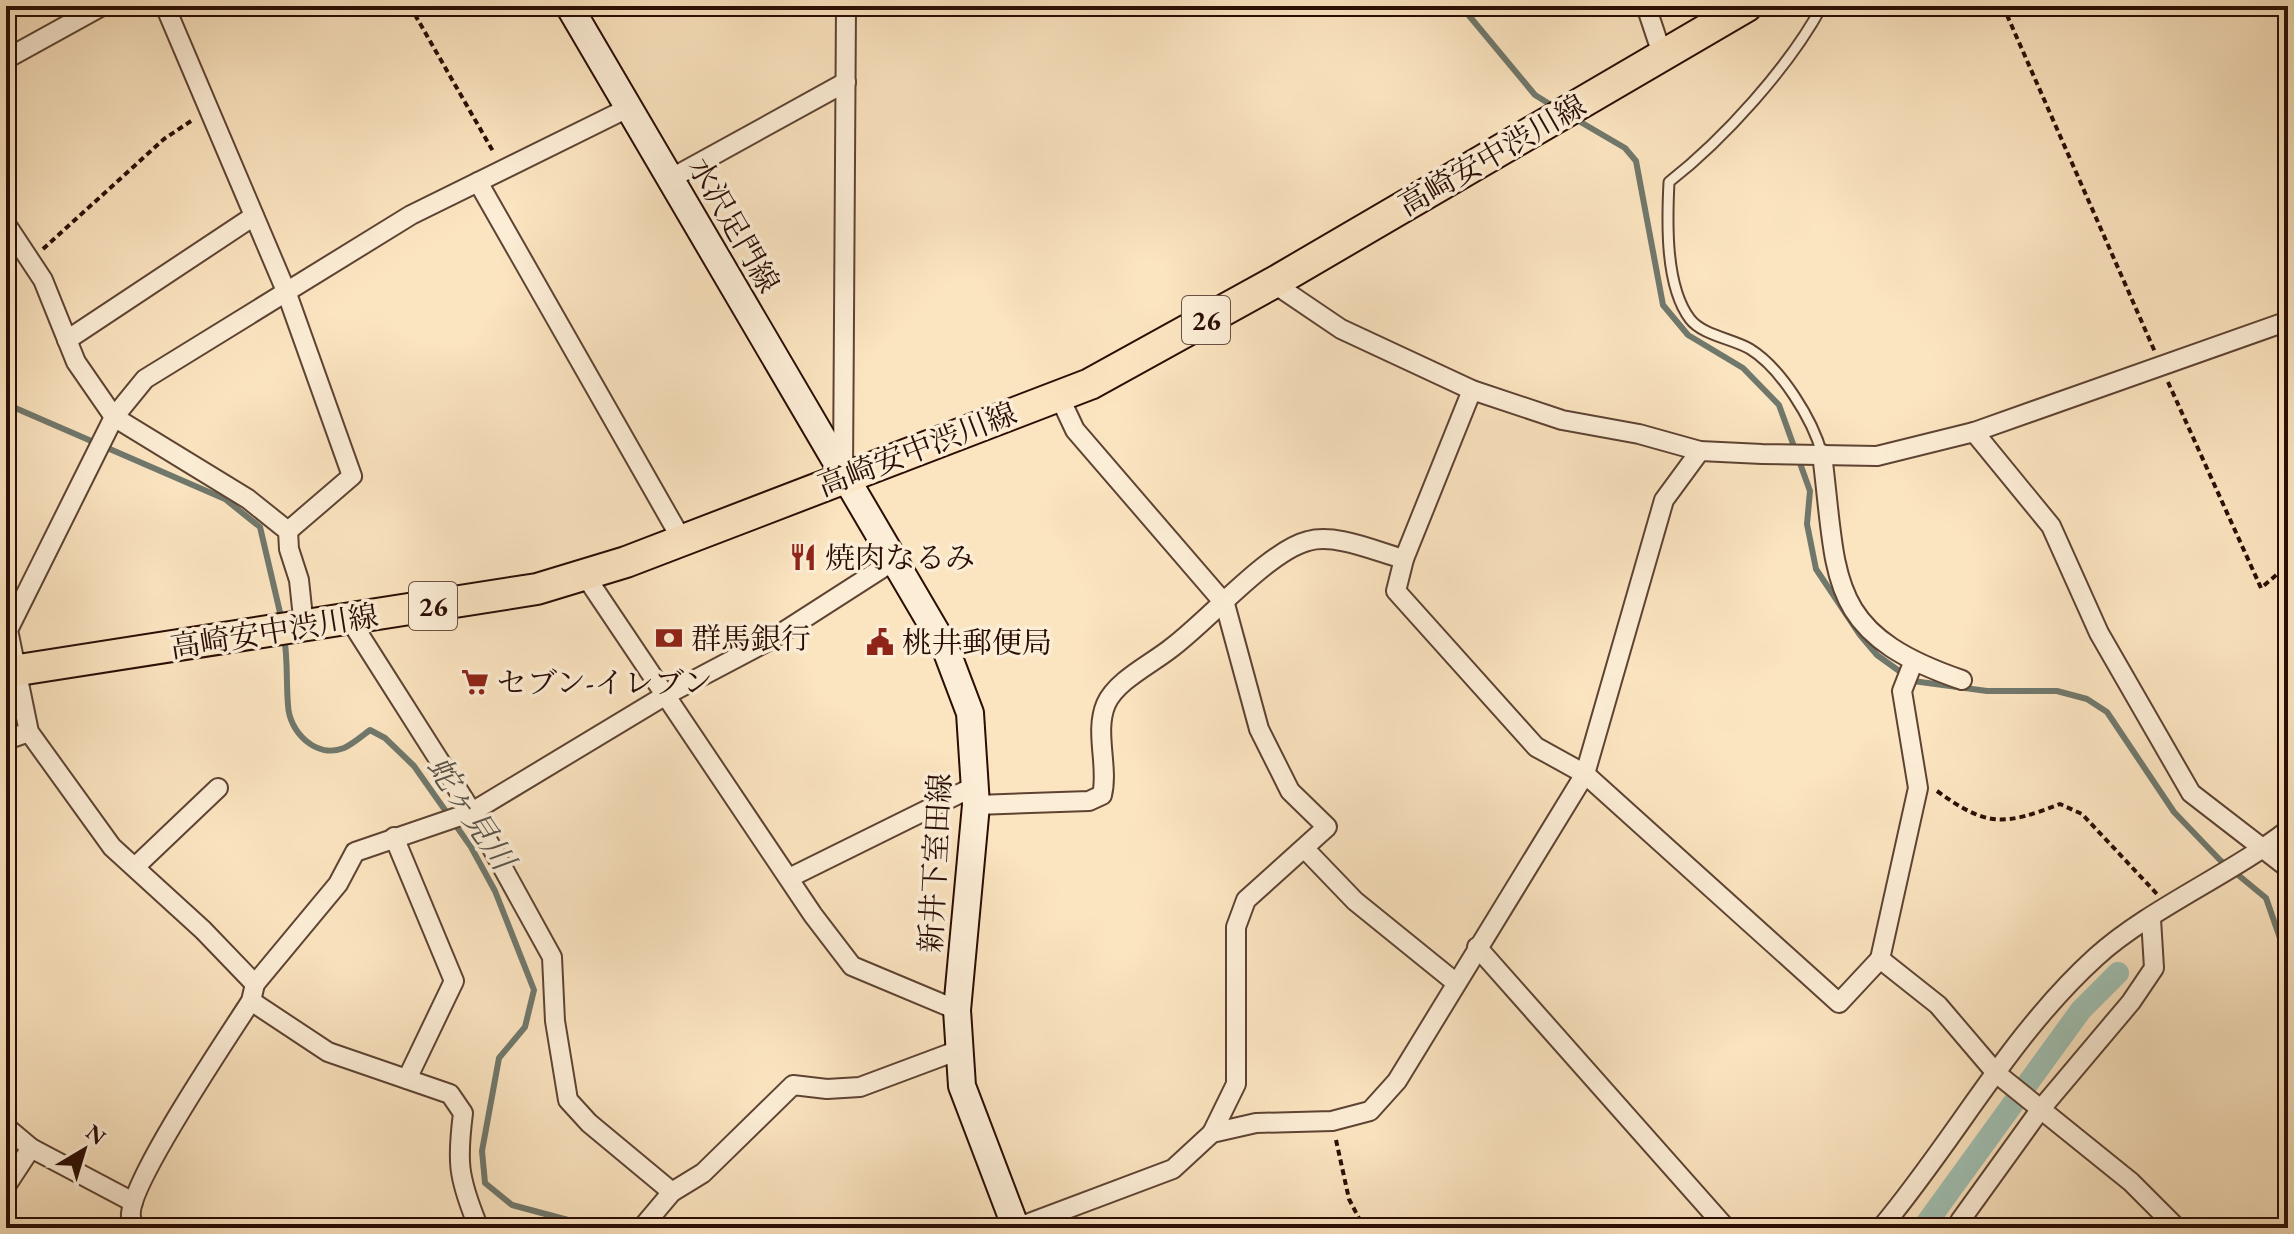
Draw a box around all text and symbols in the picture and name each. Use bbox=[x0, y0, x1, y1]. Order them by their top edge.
street label: 高崎安中渋川線 bbox=[1391, 86, 1593, 224]
street label: 水沢足門線 bbox=[680, 150, 788, 300]
road number: 26 bbox=[1182, 296, 1230, 344]
street label: 高崎安中渋川線 bbox=[812, 393, 1022, 505]
place label: 焼肉なるみ bbox=[825, 538, 975, 577]
restaurant icon: 焼肉なるみ bbox=[788, 542, 818, 572]
road number: 26 bbox=[409, 582, 457, 630]
street label: 高崎安中渋川線 bbox=[167, 595, 381, 667]
place label: 群馬銀行 bbox=[691, 619, 811, 658]
bank icon: 群馬銀行 bbox=[654, 623, 684, 653]
place label: 桃井郵便局 bbox=[902, 623, 1052, 662]
public building icon: 桃井郵便局 bbox=[865, 627, 895, 657]
place label: セブン-イレブン bbox=[497, 663, 713, 702]
supermarket icon: セブン-イレブン bbox=[460, 667, 490, 697]
water label: 蛇ヶ見川 bbox=[418, 748, 526, 880]
street label: 新井下室田線 bbox=[911, 772, 959, 954]
north arrow bbox=[44, 1110, 124, 1190]
text: N bbox=[80, 1118, 112, 1152]

